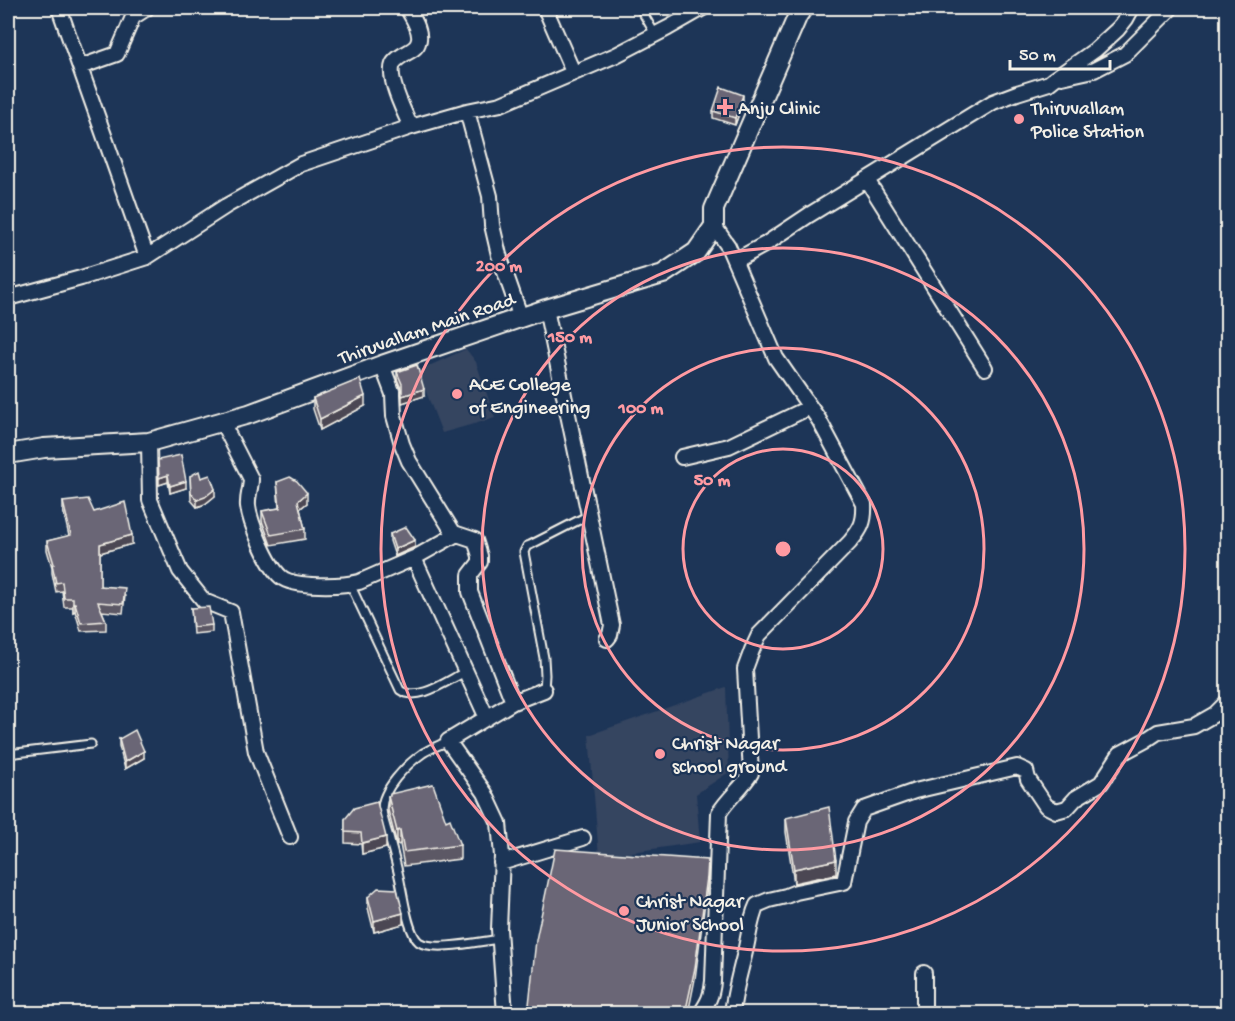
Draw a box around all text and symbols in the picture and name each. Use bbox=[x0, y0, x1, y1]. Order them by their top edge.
scale bar bbox=[1010, 33, 1110, 71]
text: 50 m bbox=[1019, 46, 1056, 67]
marker: Anju Clinic bbox=[716, 98, 734, 116]
place label: Anju Clinic bbox=[738, 99, 821, 122]
place label: Thiruvallam Police Station bbox=[1030, 99, 1144, 145]
marker: Thiruvallam Police Station bbox=[1012, 112, 1026, 126]
text: 200 m bbox=[476, 257, 522, 278]
street label: Thiruvallam Main Road bbox=[335, 289, 521, 372]
text: 150 m bbox=[547, 328, 592, 349]
place label: ACE College of Engineering bbox=[469, 375, 590, 421]
marker: ACE College of Engineering bbox=[450, 387, 464, 401]
text: 100 m bbox=[618, 399, 664, 420]
text: 50 m bbox=[694, 471, 731, 492]
centre of rings bbox=[773, 539, 793, 559]
place label: Christ Nagar school ground bbox=[672, 734, 789, 780]
marker: Christ Nagar school ground bbox=[653, 747, 667, 761]
place label: Christ Nagar Junior School bbox=[636, 892, 745, 938]
marker: Christ Nagar Junior School bbox=[617, 904, 631, 918]

